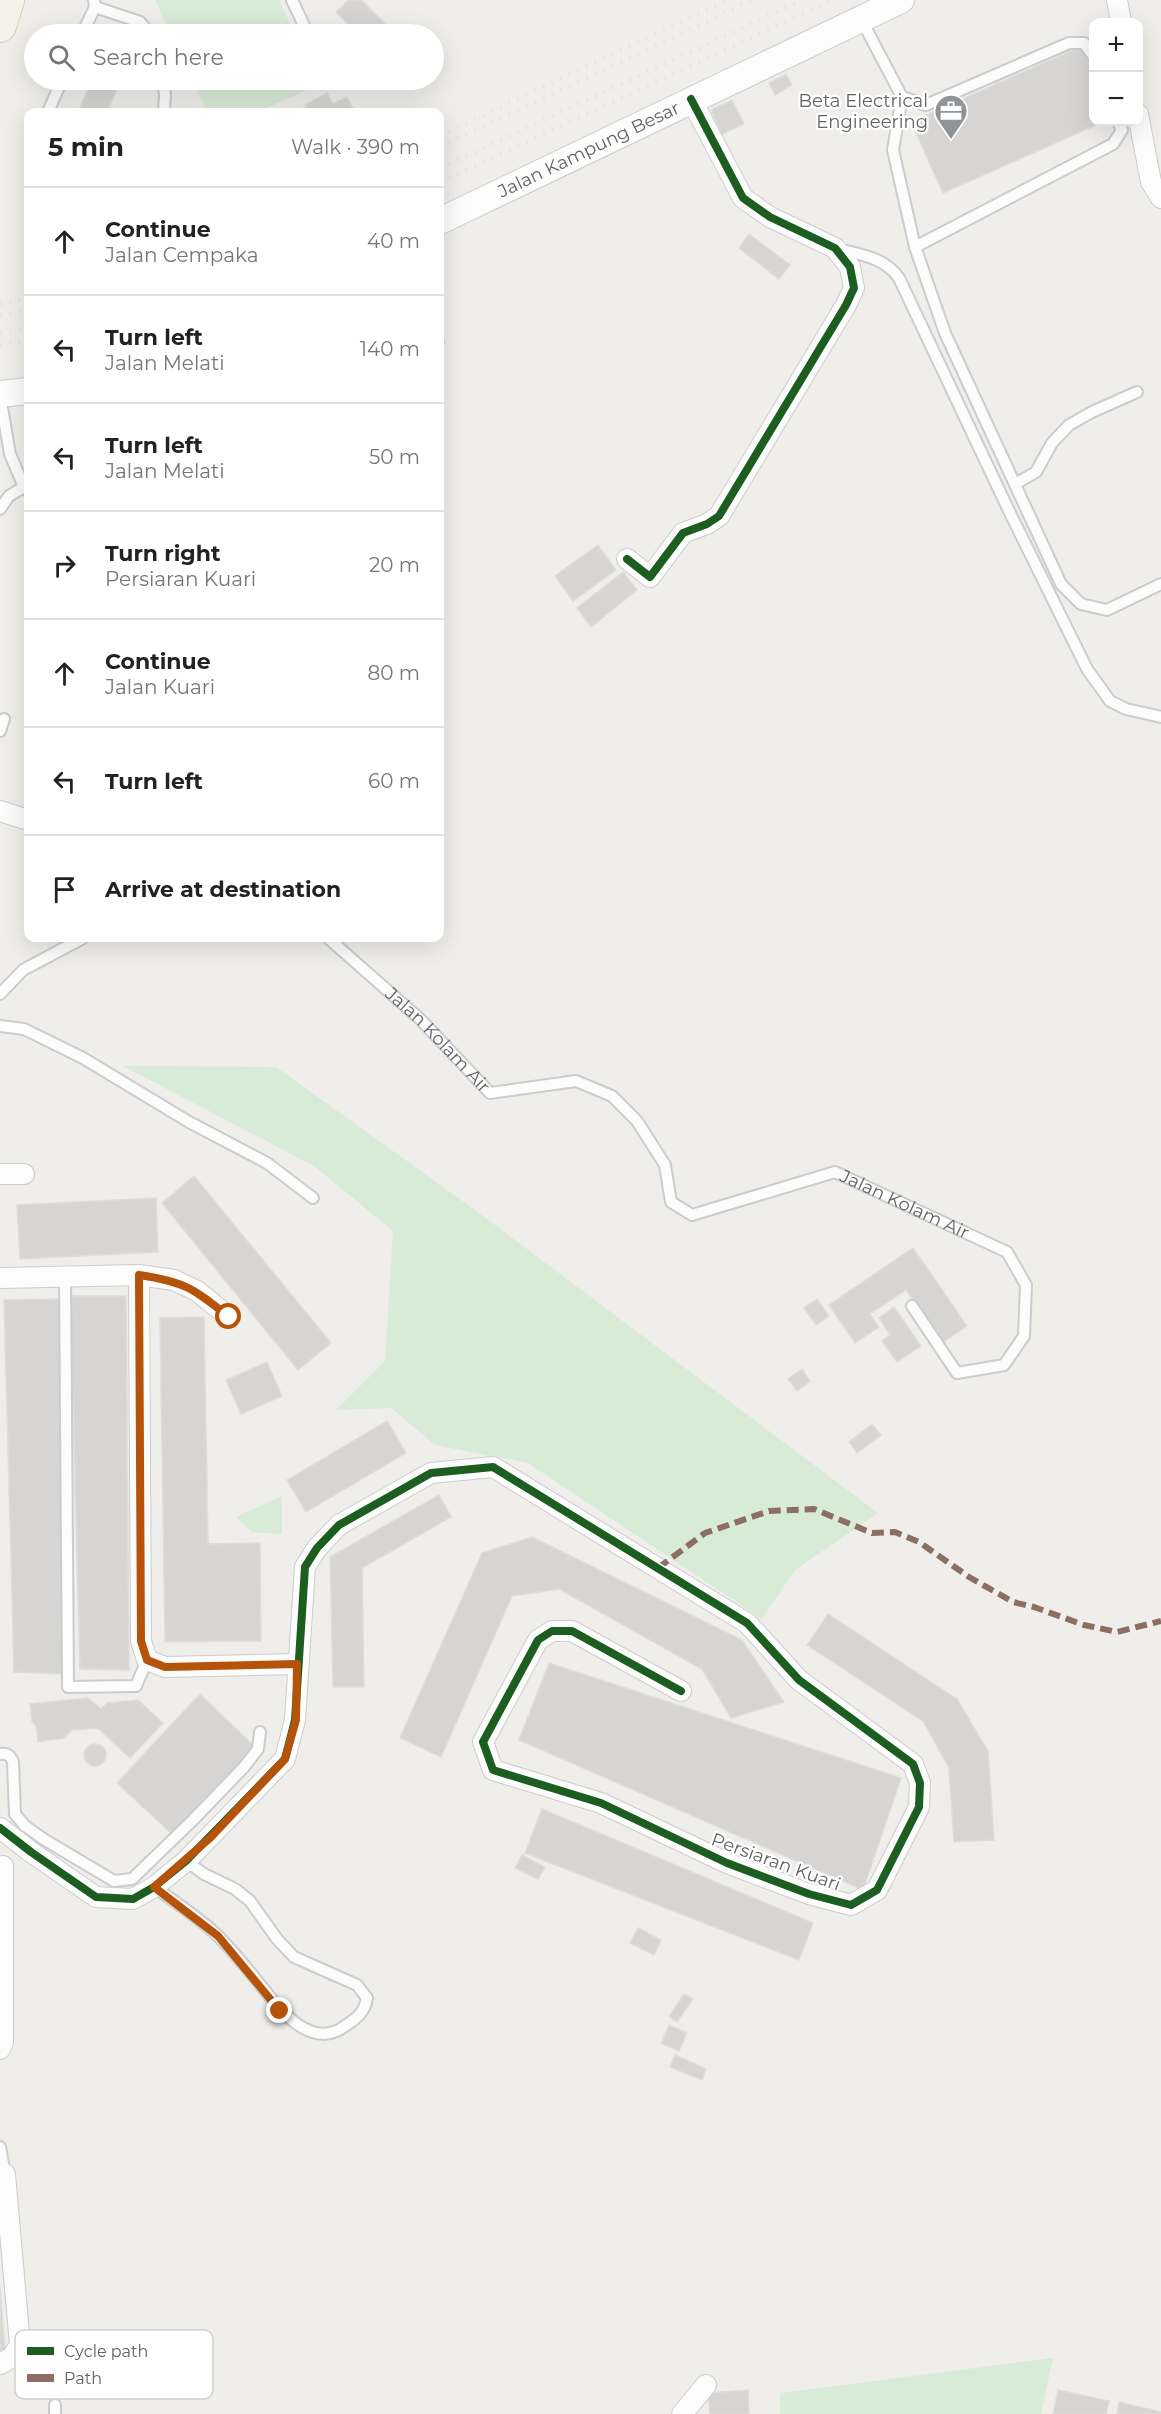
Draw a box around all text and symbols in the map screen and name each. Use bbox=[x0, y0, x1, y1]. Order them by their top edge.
map controls bbox=[1089, 18, 1143, 126]
button: + bbox=[1089, 18, 1143, 72]
search box bbox=[24, 24, 444, 90]
icon: search bbox=[45, 41, 78, 74]
text: Search here bbox=[93, 44, 224, 71]
button: − bbox=[1089, 72, 1143, 126]
place label: Beta Electrical Engineering bbox=[798, 90, 928, 133]
office icon: Beta Electrical Engineering bbox=[933, 93, 969, 140]
street label: Jalan Kampung Besar bbox=[493, 97, 683, 203]
text: 5 min bbox=[48, 131, 124, 163]
text: Walk · 390 m bbox=[291, 135, 420, 159]
text: Continue bbox=[105, 216, 211, 243]
icon: ahead bbox=[48, 225, 81, 258]
text: 40 m bbox=[367, 229, 420, 253]
text: Jalan Cempaka bbox=[105, 243, 259, 267]
text: Turn left bbox=[105, 324, 203, 351]
icon: left bbox=[48, 333, 81, 366]
text: 140 m bbox=[360, 337, 420, 361]
text: Jalan Melati bbox=[105, 351, 225, 375]
text: Turn left bbox=[105, 432, 203, 459]
icon: left bbox=[48, 441, 81, 474]
text: 50 m bbox=[369, 445, 420, 469]
text: Jalan Melati bbox=[105, 459, 225, 483]
text: Turn right bbox=[105, 540, 220, 567]
icon: right bbox=[48, 549, 81, 582]
text: 20 m bbox=[369, 553, 420, 577]
text: Persiaran Kuari bbox=[105, 567, 256, 591]
text: Continue bbox=[105, 648, 211, 675]
icon: ahead bbox=[48, 657, 81, 690]
text: 80 m bbox=[368, 661, 420, 685]
text: Jalan Kuari bbox=[105, 675, 215, 699]
icon: left bbox=[48, 765, 81, 798]
text: Turn left bbox=[105, 768, 203, 795]
text: 60 m bbox=[368, 769, 420, 793]
icon: arrive bbox=[48, 873, 81, 906]
text: Arrive at destination bbox=[105, 876, 341, 903]
street label: Jalan Kolam Air bbox=[380, 982, 495, 1097]
street label: Jalan Kolam Air bbox=[836, 1164, 973, 1244]
route start bbox=[215, 1303, 241, 1329]
street label: Persiaran Kuari bbox=[708, 1828, 844, 1896]
route end bbox=[266, 1997, 292, 2023]
legend bbox=[15, 2330, 213, 2399]
text: Cycle path bbox=[64, 2342, 148, 2361]
text: Path bbox=[64, 2369, 102, 2388]

